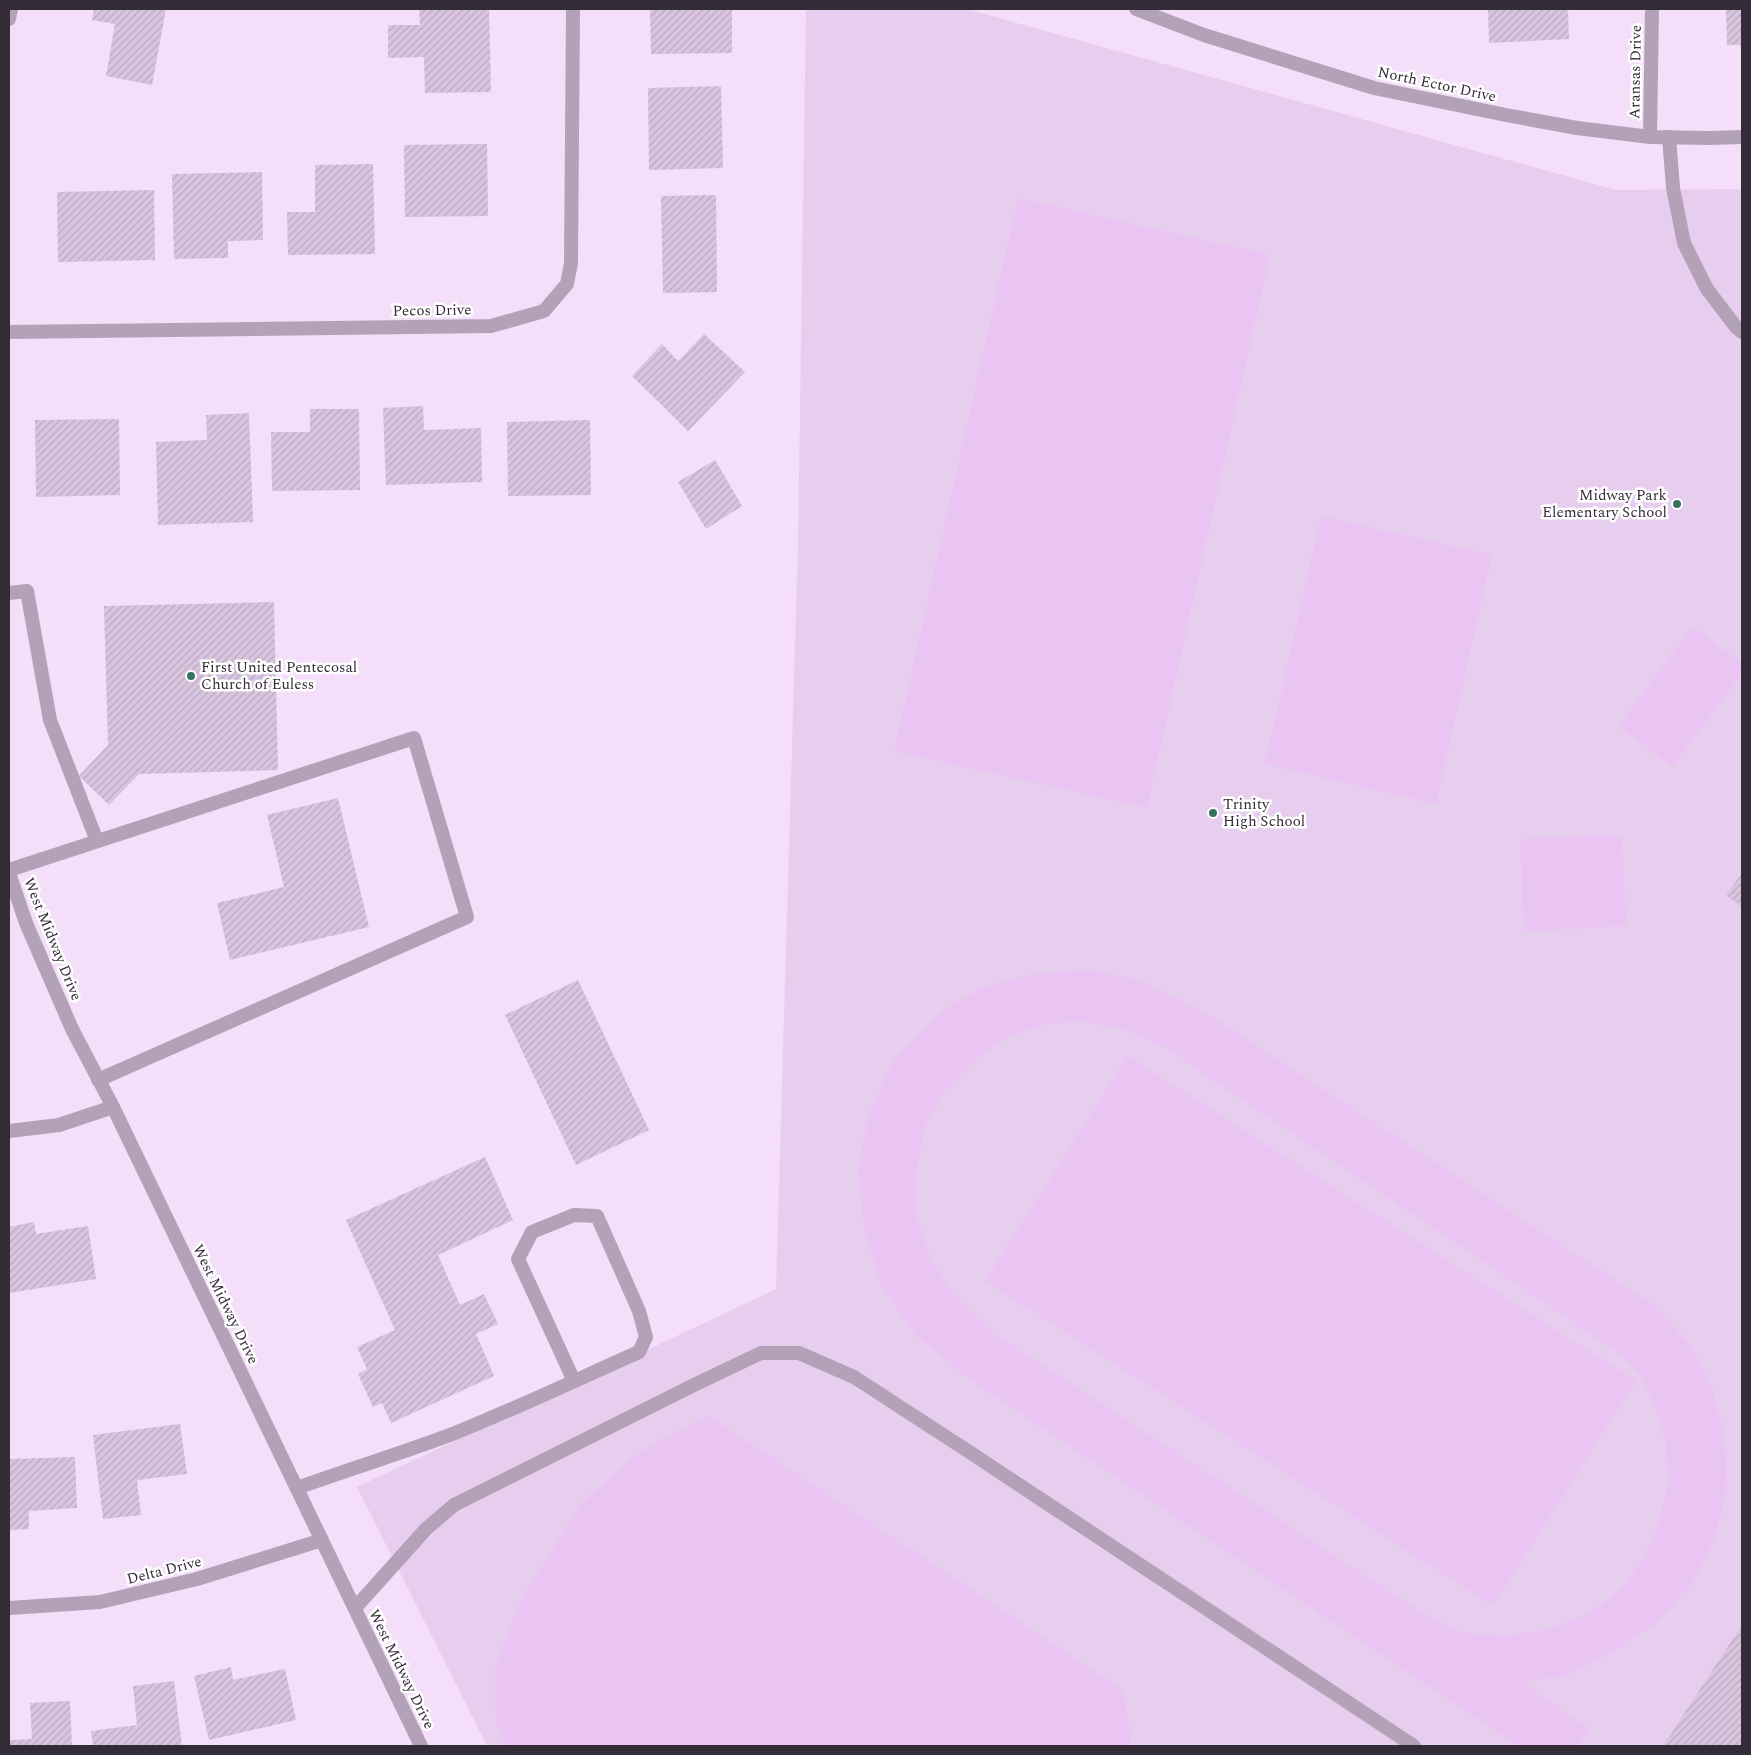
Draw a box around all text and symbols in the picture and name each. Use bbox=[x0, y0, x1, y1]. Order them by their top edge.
street label: Aransas Drive bbox=[1623, 25, 1648, 119]
street label: North Ector Drive bbox=[1375, 61, 1498, 108]
street label: Pecos Drive bbox=[392, 298, 472, 323]
place label: Midway Park Elementary School bbox=[1542, 484, 1667, 524]
marker: Midway Park Elementary School bbox=[1671, 498, 1683, 510]
place label: First United Pentecosal Church of Euless bbox=[201, 656, 357, 696]
marker: First United Pentecosal Church of Euless bbox=[185, 670, 197, 682]
place label: Trinity High School bbox=[1223, 793, 1305, 833]
marker: Trinity High School bbox=[1207, 807, 1219, 819]
street label: West Midway Drive bbox=[17, 874, 88, 1004]
street label: West Midway Drive bbox=[187, 1240, 265, 1368]
street label: Delta Drive bbox=[124, 1550, 204, 1591]
street label: West Midway Drive bbox=[363, 1605, 441, 1733]

